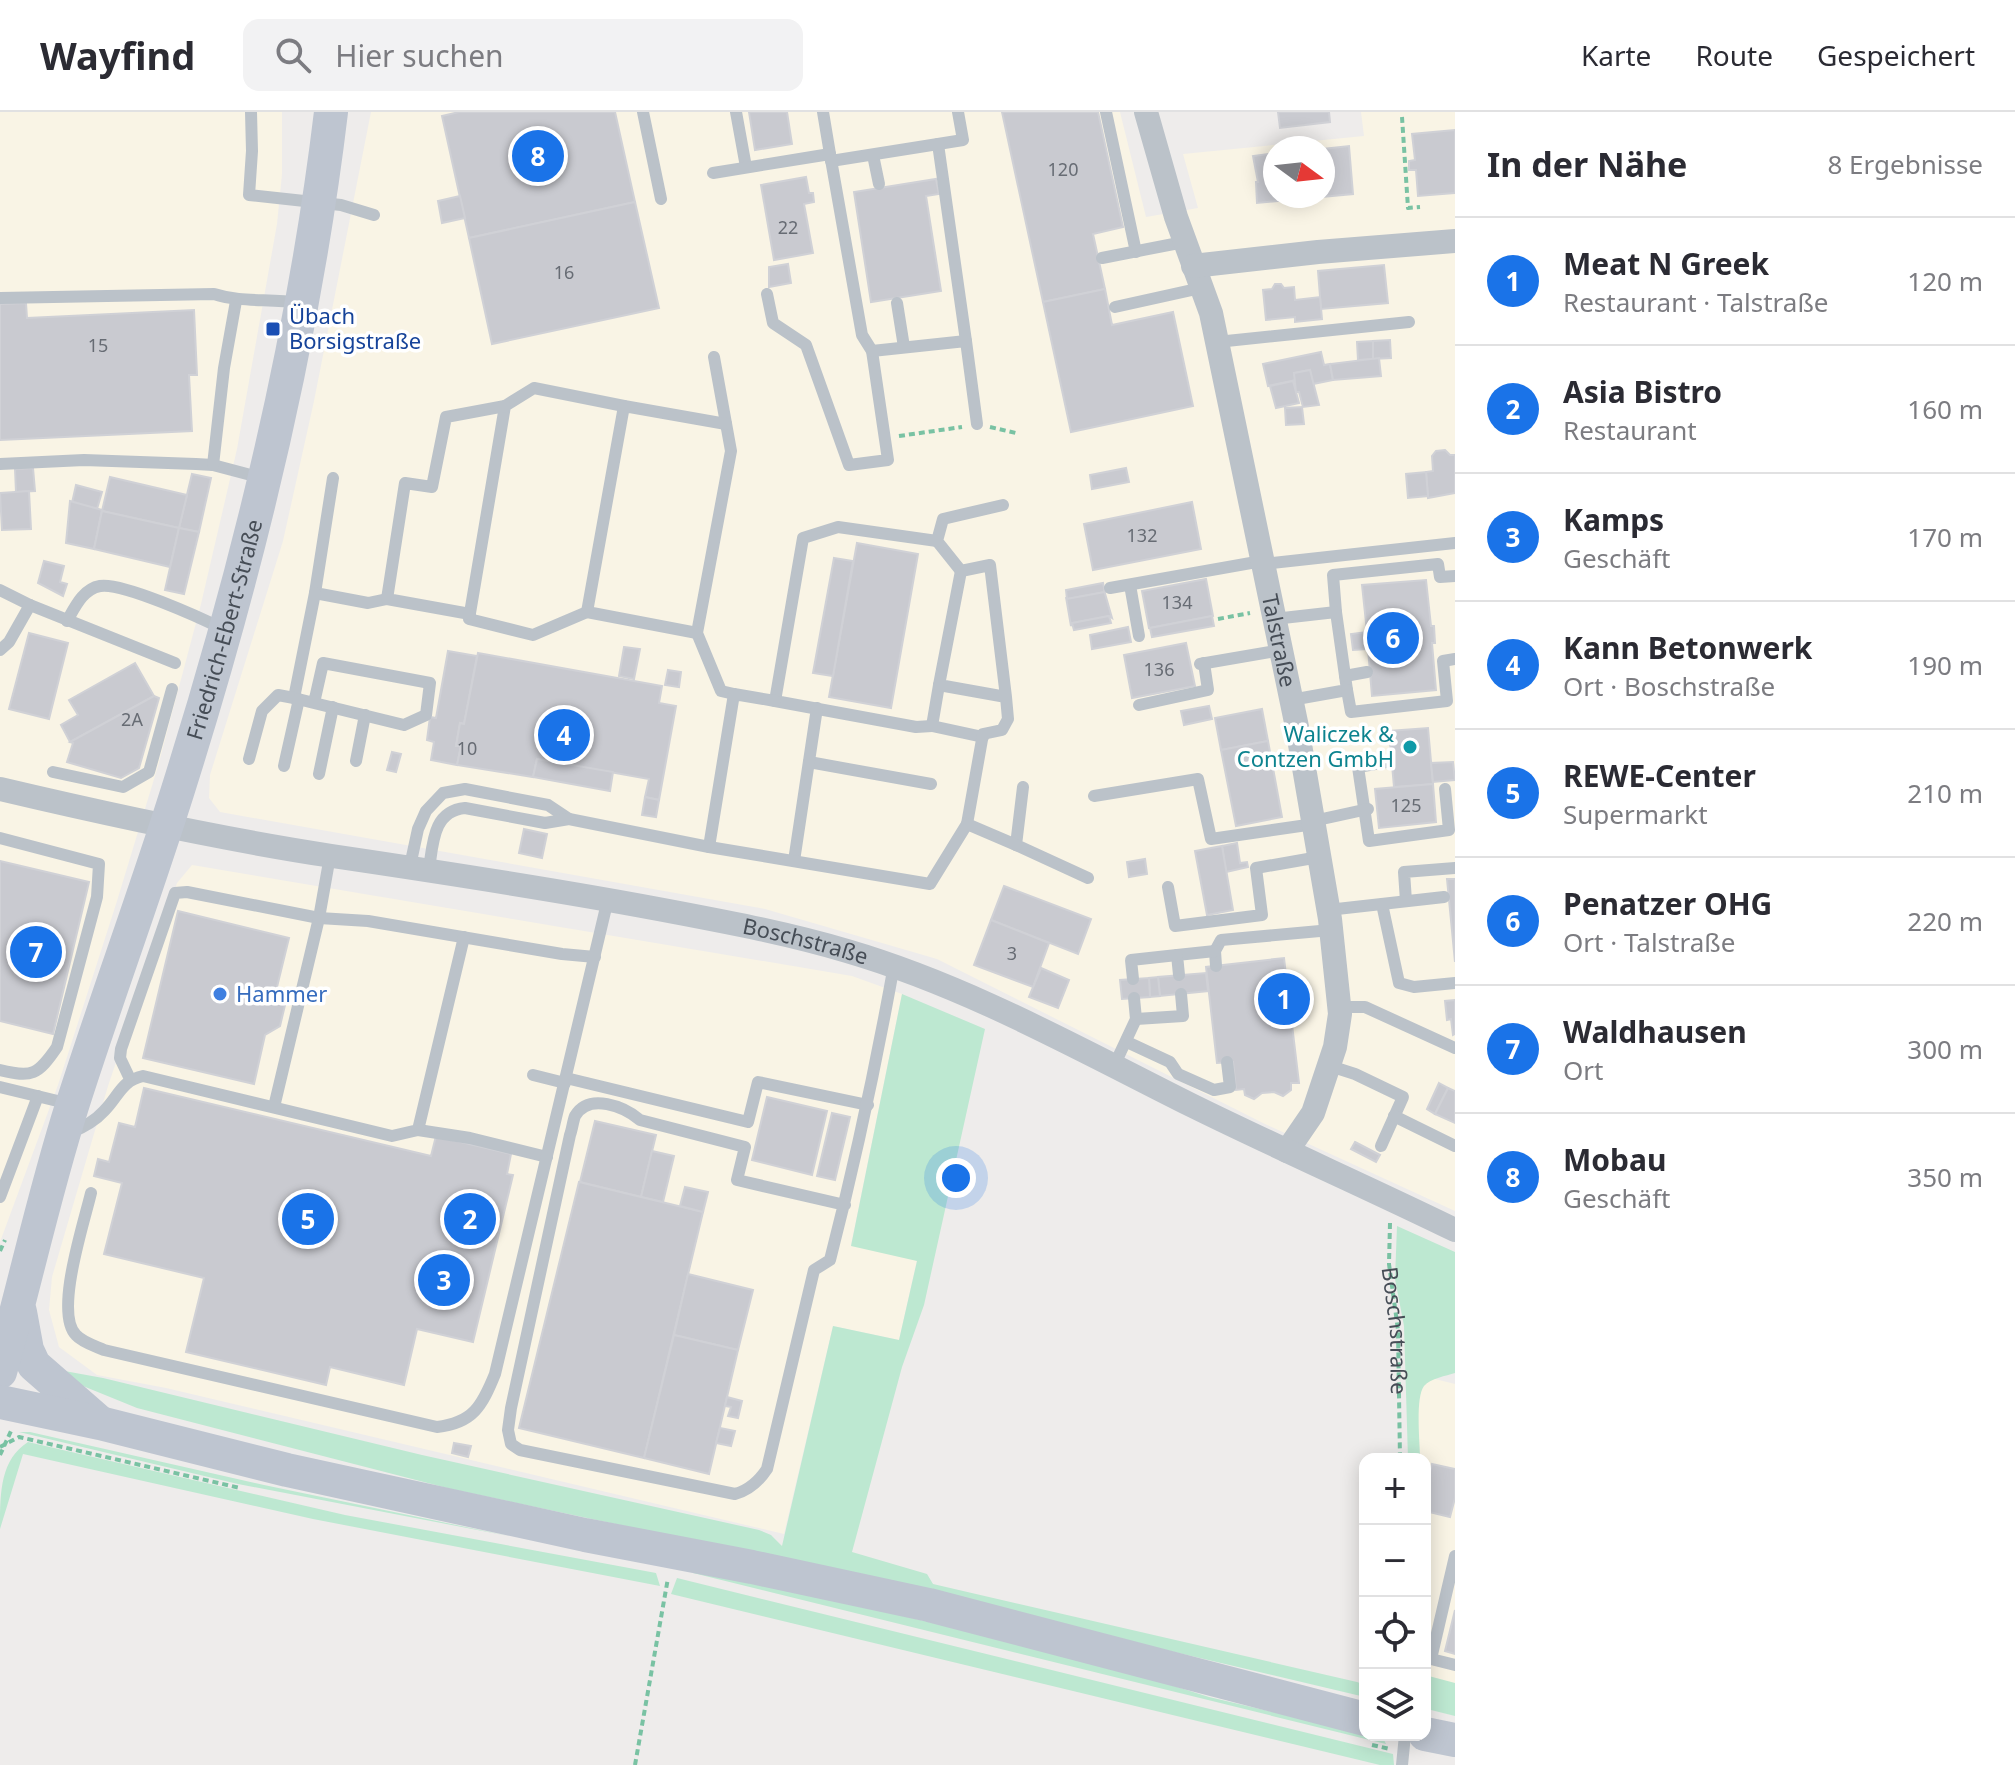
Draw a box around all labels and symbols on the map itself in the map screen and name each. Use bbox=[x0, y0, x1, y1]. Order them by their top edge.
pin: 8 bbox=[512, 126, 564, 186]
north arrow bbox=[1263, 136, 1335, 208]
house number: 120 bbox=[1048, 157, 1078, 181]
house number: 22 bbox=[778, 215, 798, 239]
house number: 16 bbox=[554, 260, 574, 284]
place label: Übach Borsigstraße bbox=[289, 300, 421, 355]
marker: Übach Borsigstraße bbox=[264, 320, 282, 338]
house number: 15 bbox=[88, 333, 108, 357]
street label: Friedrich-Ebert-Straße bbox=[178, 516, 268, 743]
house number: 132 bbox=[1127, 523, 1157, 547]
house number: 134 bbox=[1162, 590, 1192, 614]
street label: Talstraße bbox=[1256, 591, 1304, 690]
pin: 6 bbox=[1367, 608, 1419, 668]
house number: 136 bbox=[1144, 657, 1174, 681]
pin: 4 bbox=[538, 705, 590, 765]
house number: 2A bbox=[121, 707, 143, 731]
place label: Waliczek & Contzen GmbH bbox=[1237, 718, 1395, 773]
house number: 10 bbox=[457, 736, 477, 760]
marker: Waliczek & Contzen GmbH bbox=[1401, 738, 1419, 756]
house number: 125 bbox=[1391, 793, 1421, 817]
street label: Boschstraße bbox=[740, 910, 872, 971]
pin: 7 bbox=[10, 922, 62, 982]
house number: 3 bbox=[1007, 941, 1017, 965]
pin: 1 bbox=[1258, 969, 1310, 1029]
place label: Hammer bbox=[236, 978, 327, 1008]
marker: Hammer bbox=[211, 985, 229, 1003]
your location bbox=[936, 1158, 976, 1198]
pin: 5 bbox=[282, 1189, 334, 1249]
pin: 2 bbox=[444, 1189, 496, 1249]
pin: 3 bbox=[418, 1250, 470, 1310]
street label: Boschstraße bbox=[1376, 1265, 1415, 1395]

